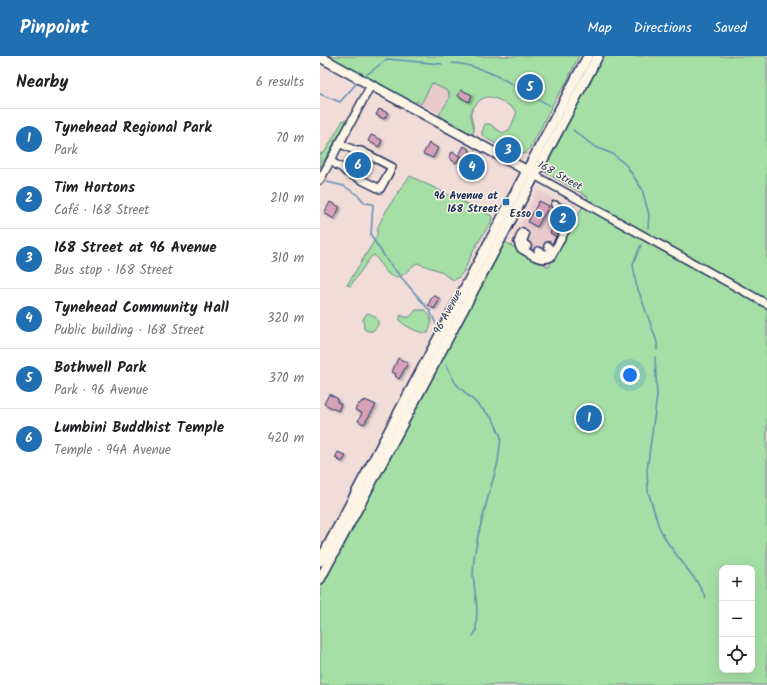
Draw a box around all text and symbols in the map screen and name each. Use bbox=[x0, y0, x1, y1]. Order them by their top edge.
text: Pinpoint bbox=[20, 13, 89, 43]
text: Map bbox=[587, 17, 612, 39]
text: Directions bbox=[634, 17, 692, 39]
text: Saved bbox=[714, 17, 747, 39]
text: Nearby bbox=[16, 69, 68, 96]
text: 6 results bbox=[256, 72, 304, 93]
pin: 5 bbox=[517, 72, 543, 102]
text: Tynehead Regional Park bbox=[54, 116, 212, 140]
text: 1 bbox=[27, 128, 31, 149]
text: 70 m bbox=[276, 128, 304, 149]
pin: 3 bbox=[495, 135, 521, 165]
text: Park bbox=[54, 140, 78, 161]
pin: 6 bbox=[345, 150, 371, 180]
pin: 4 bbox=[459, 152, 485, 182]
street label: 168 Street bbox=[534, 156, 586, 196]
text: Tim Hortons bbox=[54, 176, 135, 200]
place label: 96 Avenue at 168 Street bbox=[434, 187, 499, 218]
text: 2 bbox=[25, 188, 33, 209]
text: 210 m bbox=[270, 188, 304, 209]
marker: 96 Avenue at 168 Street bbox=[501, 197, 511, 207]
text: Café · 168 Street bbox=[54, 200, 149, 221]
pin: 2 bbox=[550, 204, 576, 234]
place label: Esso bbox=[510, 205, 531, 223]
marker: Esso bbox=[534, 209, 544, 219]
text: 168 Street at 96 Avenue bbox=[54, 236, 217, 260]
text: 3 bbox=[25, 248, 33, 269]
text: 310 m bbox=[270, 248, 304, 269]
text: Bus stop · 168 Street bbox=[54, 260, 173, 281]
street label: 96 Avenue bbox=[429, 286, 467, 338]
text: Tynehead Community Hall bbox=[54, 296, 229, 320]
text: 4 bbox=[25, 308, 33, 329]
text: 320 m bbox=[267, 308, 304, 329]
text: Public building · 168 Street bbox=[54, 320, 204, 341]
text: Bothwell Park bbox=[54, 356, 146, 380]
your location bbox=[620, 365, 640, 385]
text: 5 bbox=[26, 368, 32, 389]
text: 370 m bbox=[269, 368, 304, 389]
text: Park · 96 Avenue bbox=[54, 380, 148, 401]
pin: 1 bbox=[576, 403, 602, 433]
text: Lumbini Buddhist Temple bbox=[54, 416, 224, 440]
text: 6 bbox=[25, 428, 33, 449]
text: 420 m bbox=[267, 428, 304, 449]
text: Temple · 94A Avenue bbox=[54, 440, 171, 461]
map controls bbox=[719, 565, 755, 673]
button: + bbox=[719, 565, 755, 601]
button: − bbox=[719, 601, 755, 637]
button: locate bbox=[719, 637, 755, 673]

